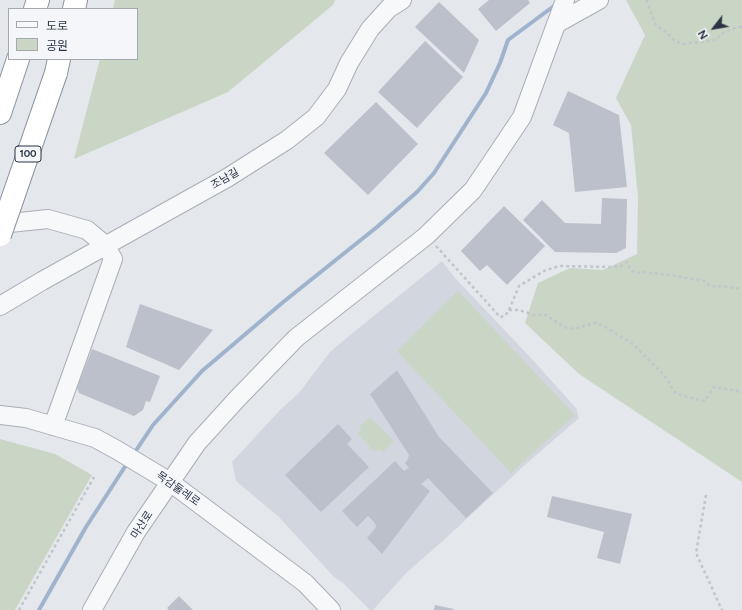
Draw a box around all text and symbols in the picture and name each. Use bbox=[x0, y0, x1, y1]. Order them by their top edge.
legend bbox=[8, 8, 138, 60]
north arrow bbox=[694, 8, 734, 48]
text: 도로 bbox=[46, 19, 68, 33]
text: N bbox=[696, 27, 711, 41]
text: 공원 bbox=[46, 39, 68, 53]
road number: 100 bbox=[15, 146, 41, 162]
street label: 조남길 bbox=[209, 166, 241, 192]
street label: 목감둘레로 bbox=[153, 469, 203, 509]
street label: 마산로 bbox=[128, 509, 156, 541]

